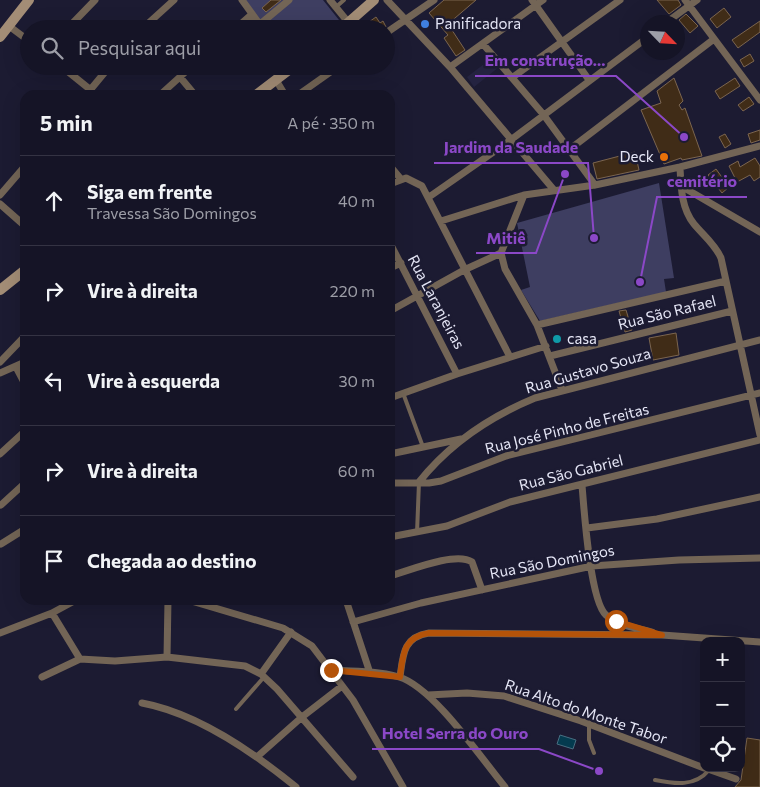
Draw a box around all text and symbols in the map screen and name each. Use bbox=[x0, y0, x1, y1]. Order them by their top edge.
place label: Panificadora bbox=[435, 14, 521, 32]
north arrow bbox=[640, 15, 685, 60]
marker: Panificadora bbox=[419, 18, 431, 30]
search box bbox=[20, 20, 395, 75]
icon: search bbox=[38, 34, 66, 62]
text: Pesquisar aqui bbox=[78, 36, 201, 59]
callout: Em construção... bbox=[475, 45, 616, 76]
text: Em construção... bbox=[484, 50, 606, 69]
text: 5 min bbox=[40, 110, 93, 135]
text: A pé · 350 m bbox=[287, 113, 375, 132]
callout: Jardim da Saudade bbox=[434, 132, 588, 163]
text: Jardim da Saudade bbox=[444, 137, 578, 156]
place label: Deck bbox=[619, 147, 654, 165]
marker: Deck bbox=[658, 151, 670, 163]
callout: cemitério bbox=[657, 166, 747, 197]
text: cemitério bbox=[667, 171, 738, 190]
text: Siga em frente bbox=[87, 180, 212, 203]
icon: ahead bbox=[40, 187, 68, 215]
text: 40 m bbox=[338, 191, 375, 210]
text: Travessa São Domingos bbox=[87, 203, 257, 222]
callout: Mitiê bbox=[476, 222, 536, 253]
text: Mitiê bbox=[486, 228, 526, 247]
street label: Rua Laranjeiras bbox=[405, 251, 469, 352]
icon: right bbox=[40, 277, 68, 305]
text: Vire à direita bbox=[87, 279, 198, 302]
text: 220 m bbox=[330, 281, 375, 300]
street label: Rua São Rafael bbox=[616, 291, 718, 333]
place label: casa bbox=[567, 329, 597, 347]
marker: casa bbox=[551, 333, 563, 345]
street label: Rua Gustavo Souza bbox=[523, 344, 653, 397]
icon: left bbox=[40, 367, 68, 395]
text: Vire à esquerda bbox=[87, 369, 220, 392]
text: 30 m bbox=[338, 371, 375, 390]
street label: Rua José Pinho de Freitas bbox=[483, 399, 651, 457]
street label: Rua São Gabriel bbox=[517, 450, 625, 494]
icon: right bbox=[40, 457, 68, 485]
text: Vire à direita bbox=[87, 459, 198, 482]
text: 60 m bbox=[338, 461, 375, 480]
street label: Rua São Domingos bbox=[488, 540, 616, 582]
icon: arrive bbox=[40, 547, 68, 575]
text: Chegada ao destino bbox=[87, 549, 257, 572]
route start bbox=[605, 610, 628, 633]
map controls bbox=[700, 637, 745, 772]
button: + bbox=[700, 637, 745, 682]
route end bbox=[320, 659, 343, 682]
street label: Rua Alto do Monte Tabor bbox=[503, 675, 670, 747]
button: − bbox=[700, 682, 745, 727]
callout: Hotel Serra do Ouro bbox=[372, 718, 539, 749]
text: Hotel Serra do Ouro bbox=[382, 723, 529, 742]
button: locate bbox=[700, 727, 745, 772]

